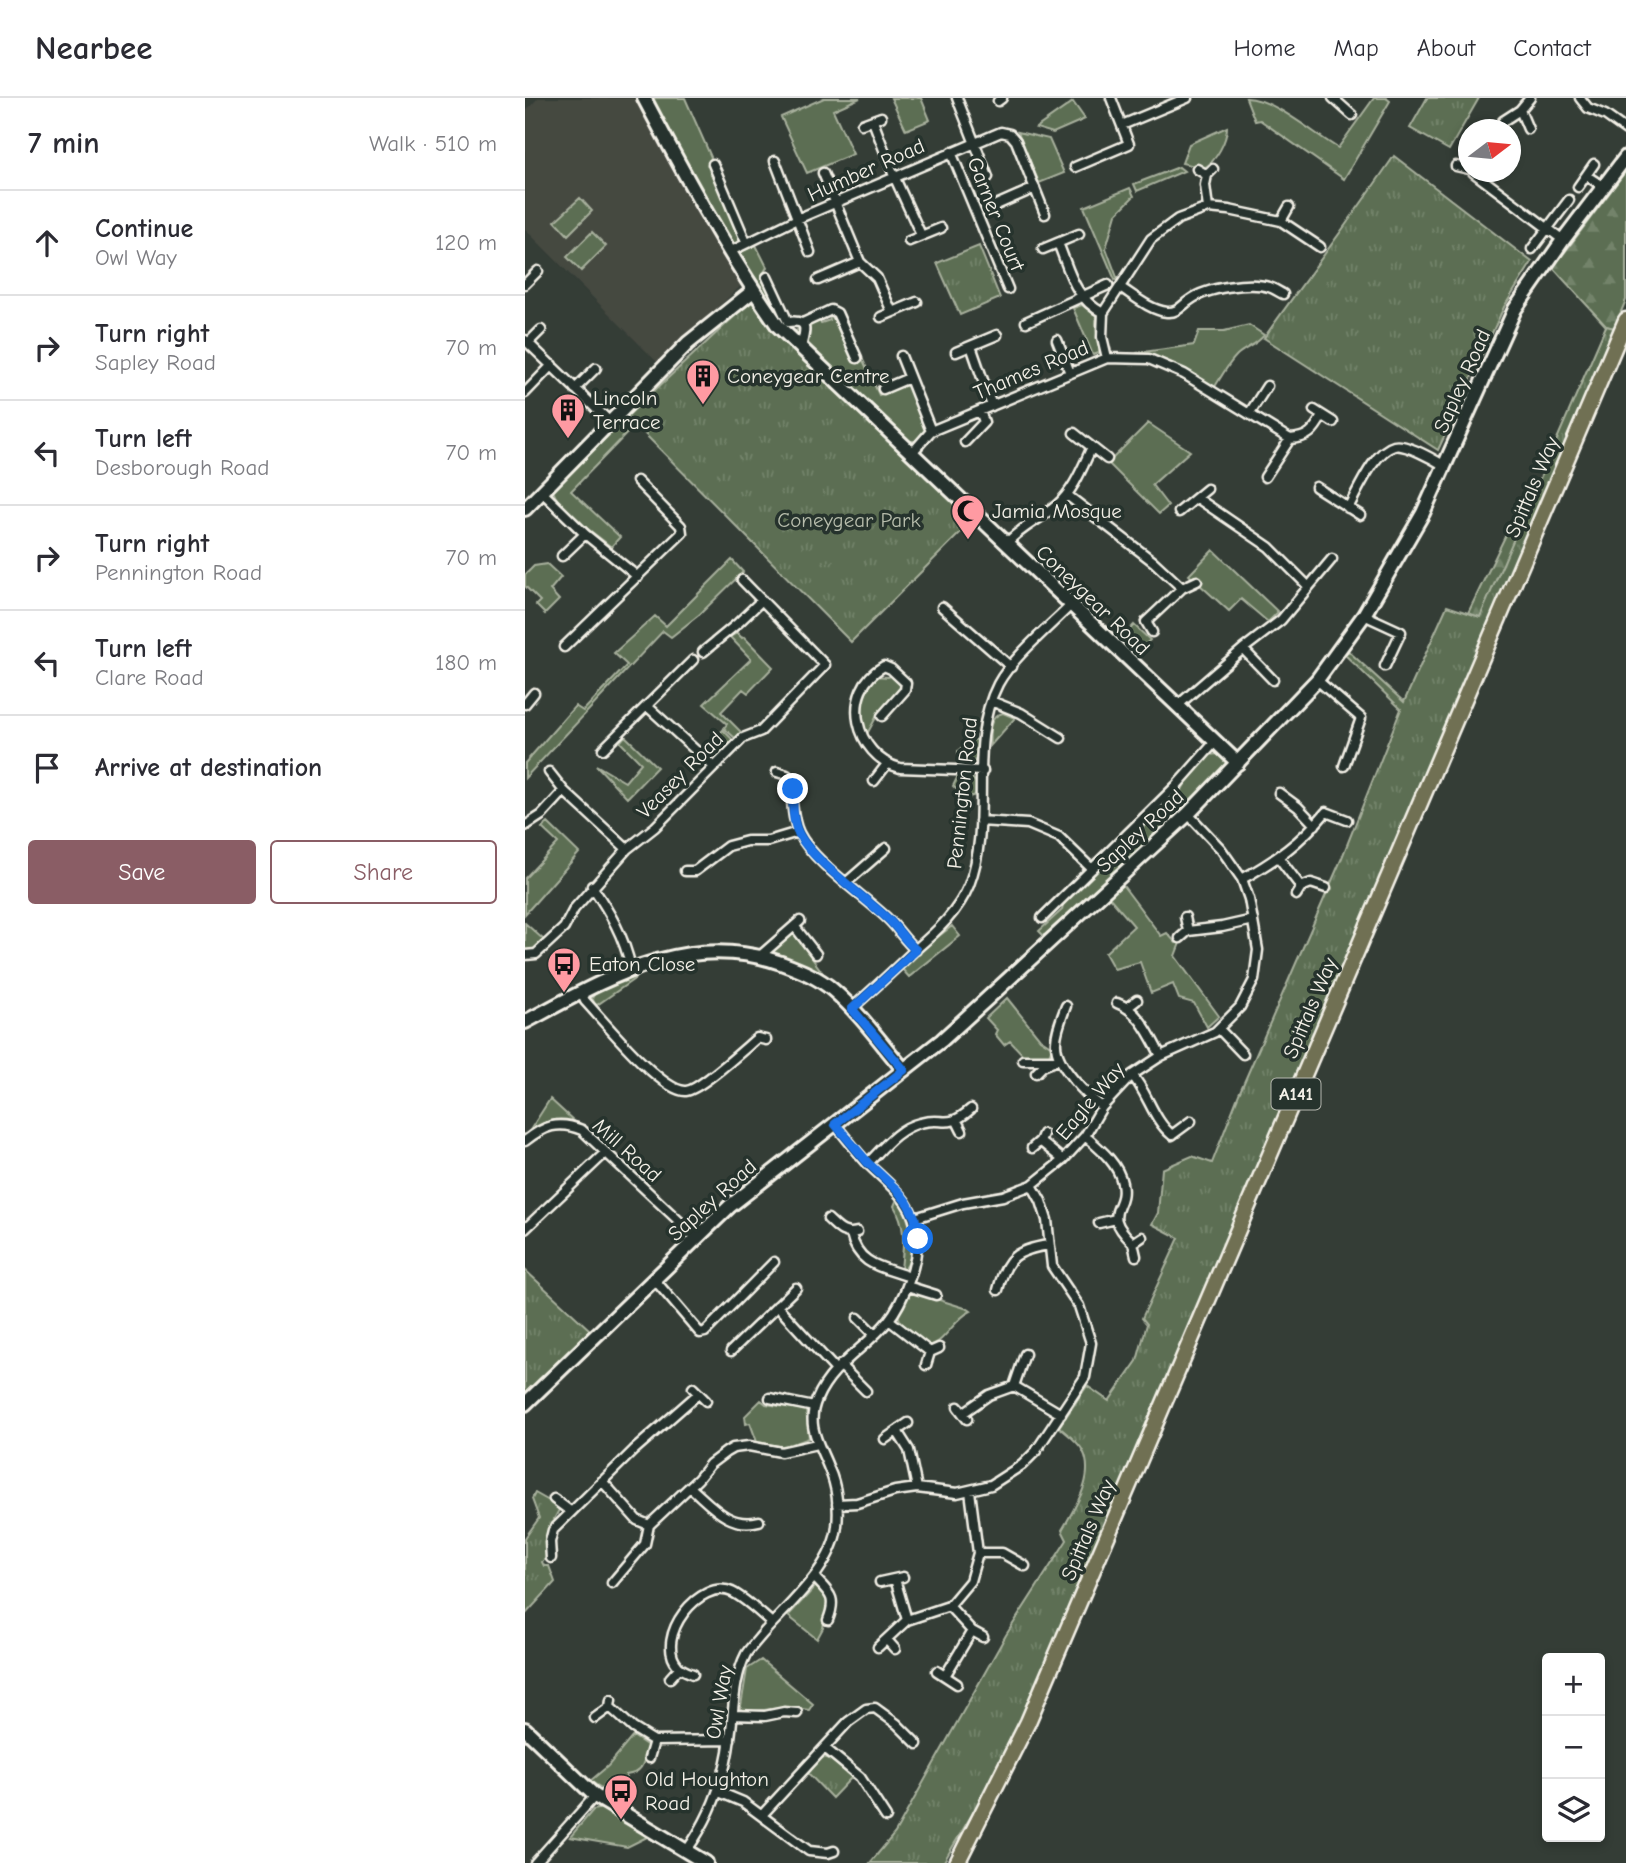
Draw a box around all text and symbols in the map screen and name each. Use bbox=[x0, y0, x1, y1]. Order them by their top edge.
text: Nearbee bbox=[35, 29, 153, 67]
text: Home bbox=[1234, 34, 1295, 62]
text: Map bbox=[1333, 34, 1379, 62]
text: About bbox=[1417, 34, 1475, 62]
text: Contact bbox=[1513, 34, 1591, 62]
north arrow bbox=[1458, 119, 1521, 182]
text: 7 min bbox=[28, 126, 100, 161]
text: Walk · 510 m bbox=[369, 130, 497, 157]
street label: Humber Road bbox=[804, 133, 928, 207]
street label: Garner Court bbox=[962, 154, 1030, 275]
text: Continue bbox=[95, 214, 193, 244]
icon: ahead bbox=[28, 224, 66, 262]
text: 120 m bbox=[435, 229, 497, 256]
text: Owl Way bbox=[95, 244, 177, 271]
text: Turn right bbox=[95, 319, 209, 349]
street label: Sapley Road bbox=[1429, 326, 1495, 436]
icon: right bbox=[28, 329, 66, 367]
text: 70 m bbox=[445, 334, 497, 361]
street label: Thames Road bbox=[970, 335, 1092, 405]
text: Sapley Road bbox=[95, 349, 216, 376]
building icon: Coneygear Centre bbox=[684, 357, 722, 406]
place label: Coneygear Centre bbox=[727, 364, 890, 388]
place label: Lincoln Terrace bbox=[593, 386, 661, 434]
building icon: Lincoln Terrace bbox=[549, 391, 587, 440]
text: Turn left bbox=[95, 424, 192, 454]
street label: Spittals Way bbox=[1500, 432, 1564, 541]
icon: left bbox=[28, 434, 66, 472]
text: 70 m bbox=[445, 439, 497, 466]
text: Desborough Road bbox=[95, 454, 270, 481]
mosque icon: Jamia Mosque bbox=[949, 492, 987, 541]
place label: Jamia Mosque bbox=[992, 499, 1122, 523]
park label: Coneygear Park bbox=[777, 508, 921, 532]
text: Turn right bbox=[95, 529, 209, 559]
icon: right bbox=[28, 539, 66, 577]
street label: Coneygear Road bbox=[1031, 540, 1155, 660]
text: 70 m bbox=[445, 544, 497, 571]
text: Pennington Road bbox=[95, 559, 262, 586]
text: Turn left bbox=[95, 634, 192, 664]
icon: left bbox=[28, 644, 66, 682]
text: 180 m bbox=[435, 649, 497, 676]
text: Clare Road bbox=[95, 664, 204, 691]
street label: Pennington Road bbox=[942, 716, 982, 870]
street label: Veasey Road bbox=[632, 727, 728, 823]
icon: arrive bbox=[28, 749, 66, 787]
text: Arrive at destination bbox=[95, 753, 322, 783]
route end bbox=[777, 773, 808, 804]
street label: Sapley Road bbox=[1091, 785, 1189, 877]
button: Save bbox=[28, 840, 256, 904]
button: Share bbox=[270, 840, 497, 904]
bus stop icon: Eaton Close bbox=[545, 945, 583, 994]
place label: Eaton Close bbox=[589, 952, 695, 976]
street label: Spittals Way bbox=[1278, 953, 1342, 1062]
street label: Eagle Way bbox=[1051, 1057, 1130, 1145]
road number: A141 bbox=[1271, 1078, 1321, 1110]
street label: Mill Road bbox=[588, 1113, 666, 1187]
street label: Sapley Road bbox=[663, 1154, 761, 1246]
route start bbox=[902, 1223, 933, 1254]
street label: Spittals Way bbox=[1056, 1475, 1120, 1584]
map controls bbox=[1542, 1653, 1605, 1842]
button: + bbox=[1542, 1653, 1605, 1716]
street label: Owl Way bbox=[701, 1663, 737, 1741]
button: − bbox=[1542, 1716, 1605, 1779]
place label: Old Houghton Road bbox=[645, 1767, 769, 1815]
bus stop icon: Old Houghton Road bbox=[602, 1772, 640, 1821]
button: layers bbox=[1542, 1779, 1605, 1842]

